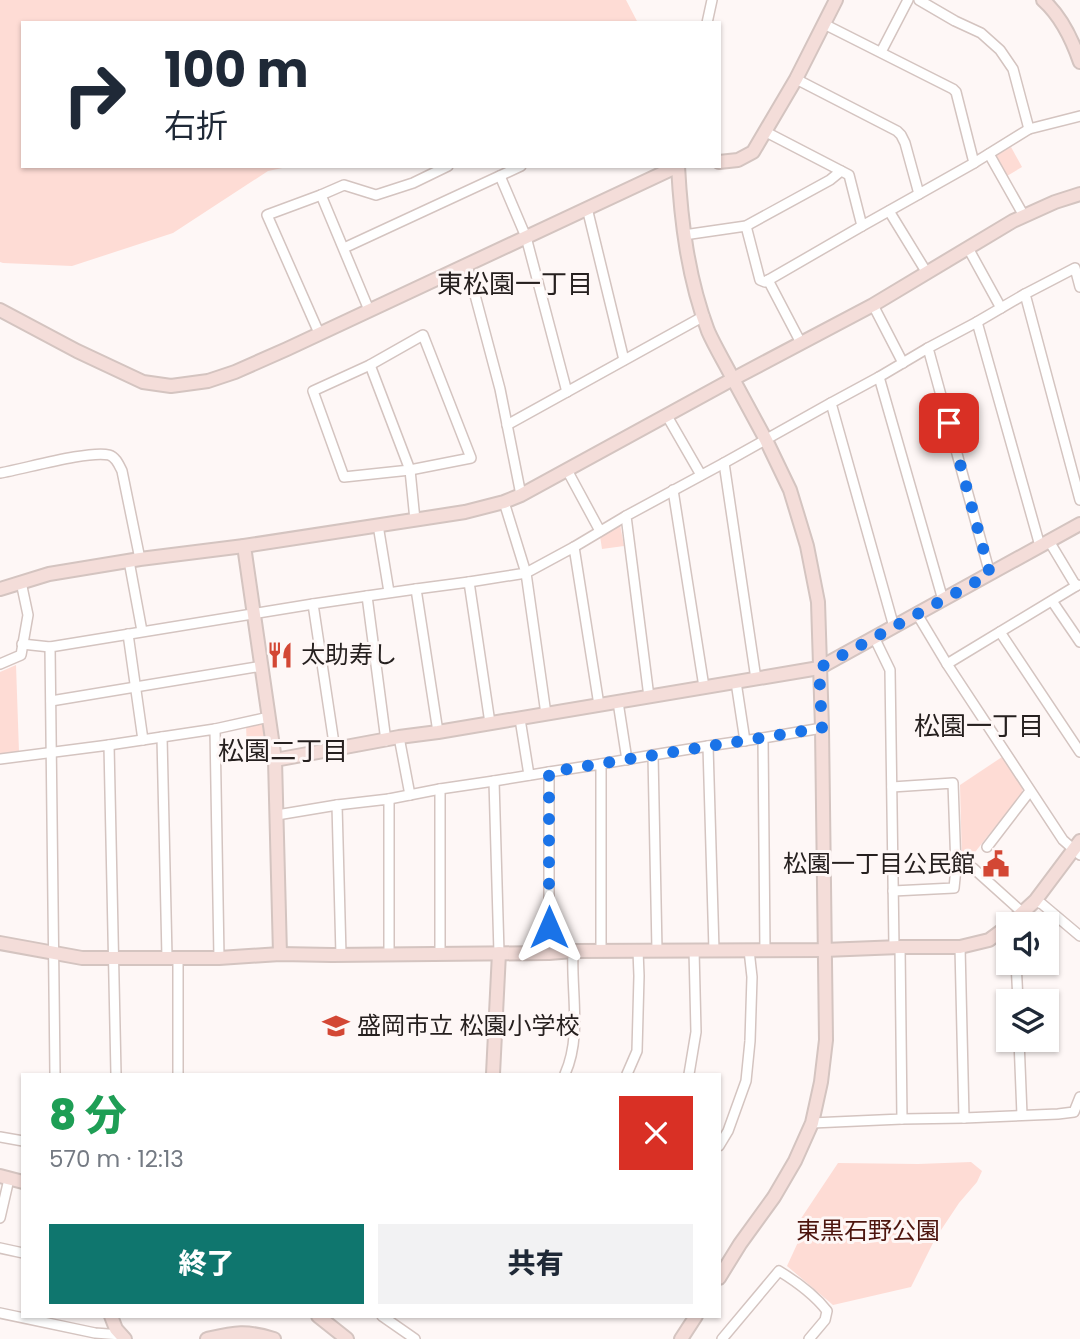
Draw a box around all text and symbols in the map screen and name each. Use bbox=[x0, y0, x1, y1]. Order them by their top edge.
text: 100 m bbox=[164, 36, 309, 104]
icon: right bbox=[49, 49, 140, 140]
text: 右折 bbox=[164, 103, 228, 148]
district label: 東松園一丁目 bbox=[437, 266, 593, 302]
pin bbox=[919, 393, 979, 453]
icon: arrive bbox=[930, 404, 968, 442]
place label: 太助寿し bbox=[301, 638, 397, 671]
restaurant icon: 太助寿し bbox=[265, 640, 295, 670]
district label: 松園一丁目 bbox=[914, 708, 1044, 744]
district label: 松園二丁目 bbox=[218, 733, 348, 769]
place label: 松園一丁目公民館 bbox=[783, 847, 975, 880]
public building icon: 松園一丁目公民館 bbox=[981, 849, 1011, 879]
position arrow bbox=[512, 890, 586, 964]
map controls bbox=[996, 912, 1059, 1052]
button: sound bbox=[996, 912, 1059, 975]
button: layers bbox=[996, 989, 1059, 1052]
place label: 盛岡市立 松園小学校 bbox=[357, 1009, 579, 1042]
school or university icon: 盛岡市立 松園小学校 bbox=[321, 1011, 351, 1041]
text: 8 分 bbox=[49, 1086, 126, 1145]
button: close bbox=[619, 1096, 693, 1170]
text: 570 m · 12:13 bbox=[49, 1143, 184, 1175]
park label: 東黒石野公園 bbox=[796, 1214, 940, 1247]
button: 終了 bbox=[49, 1224, 364, 1304]
button: 共有 bbox=[378, 1224, 693, 1304]

